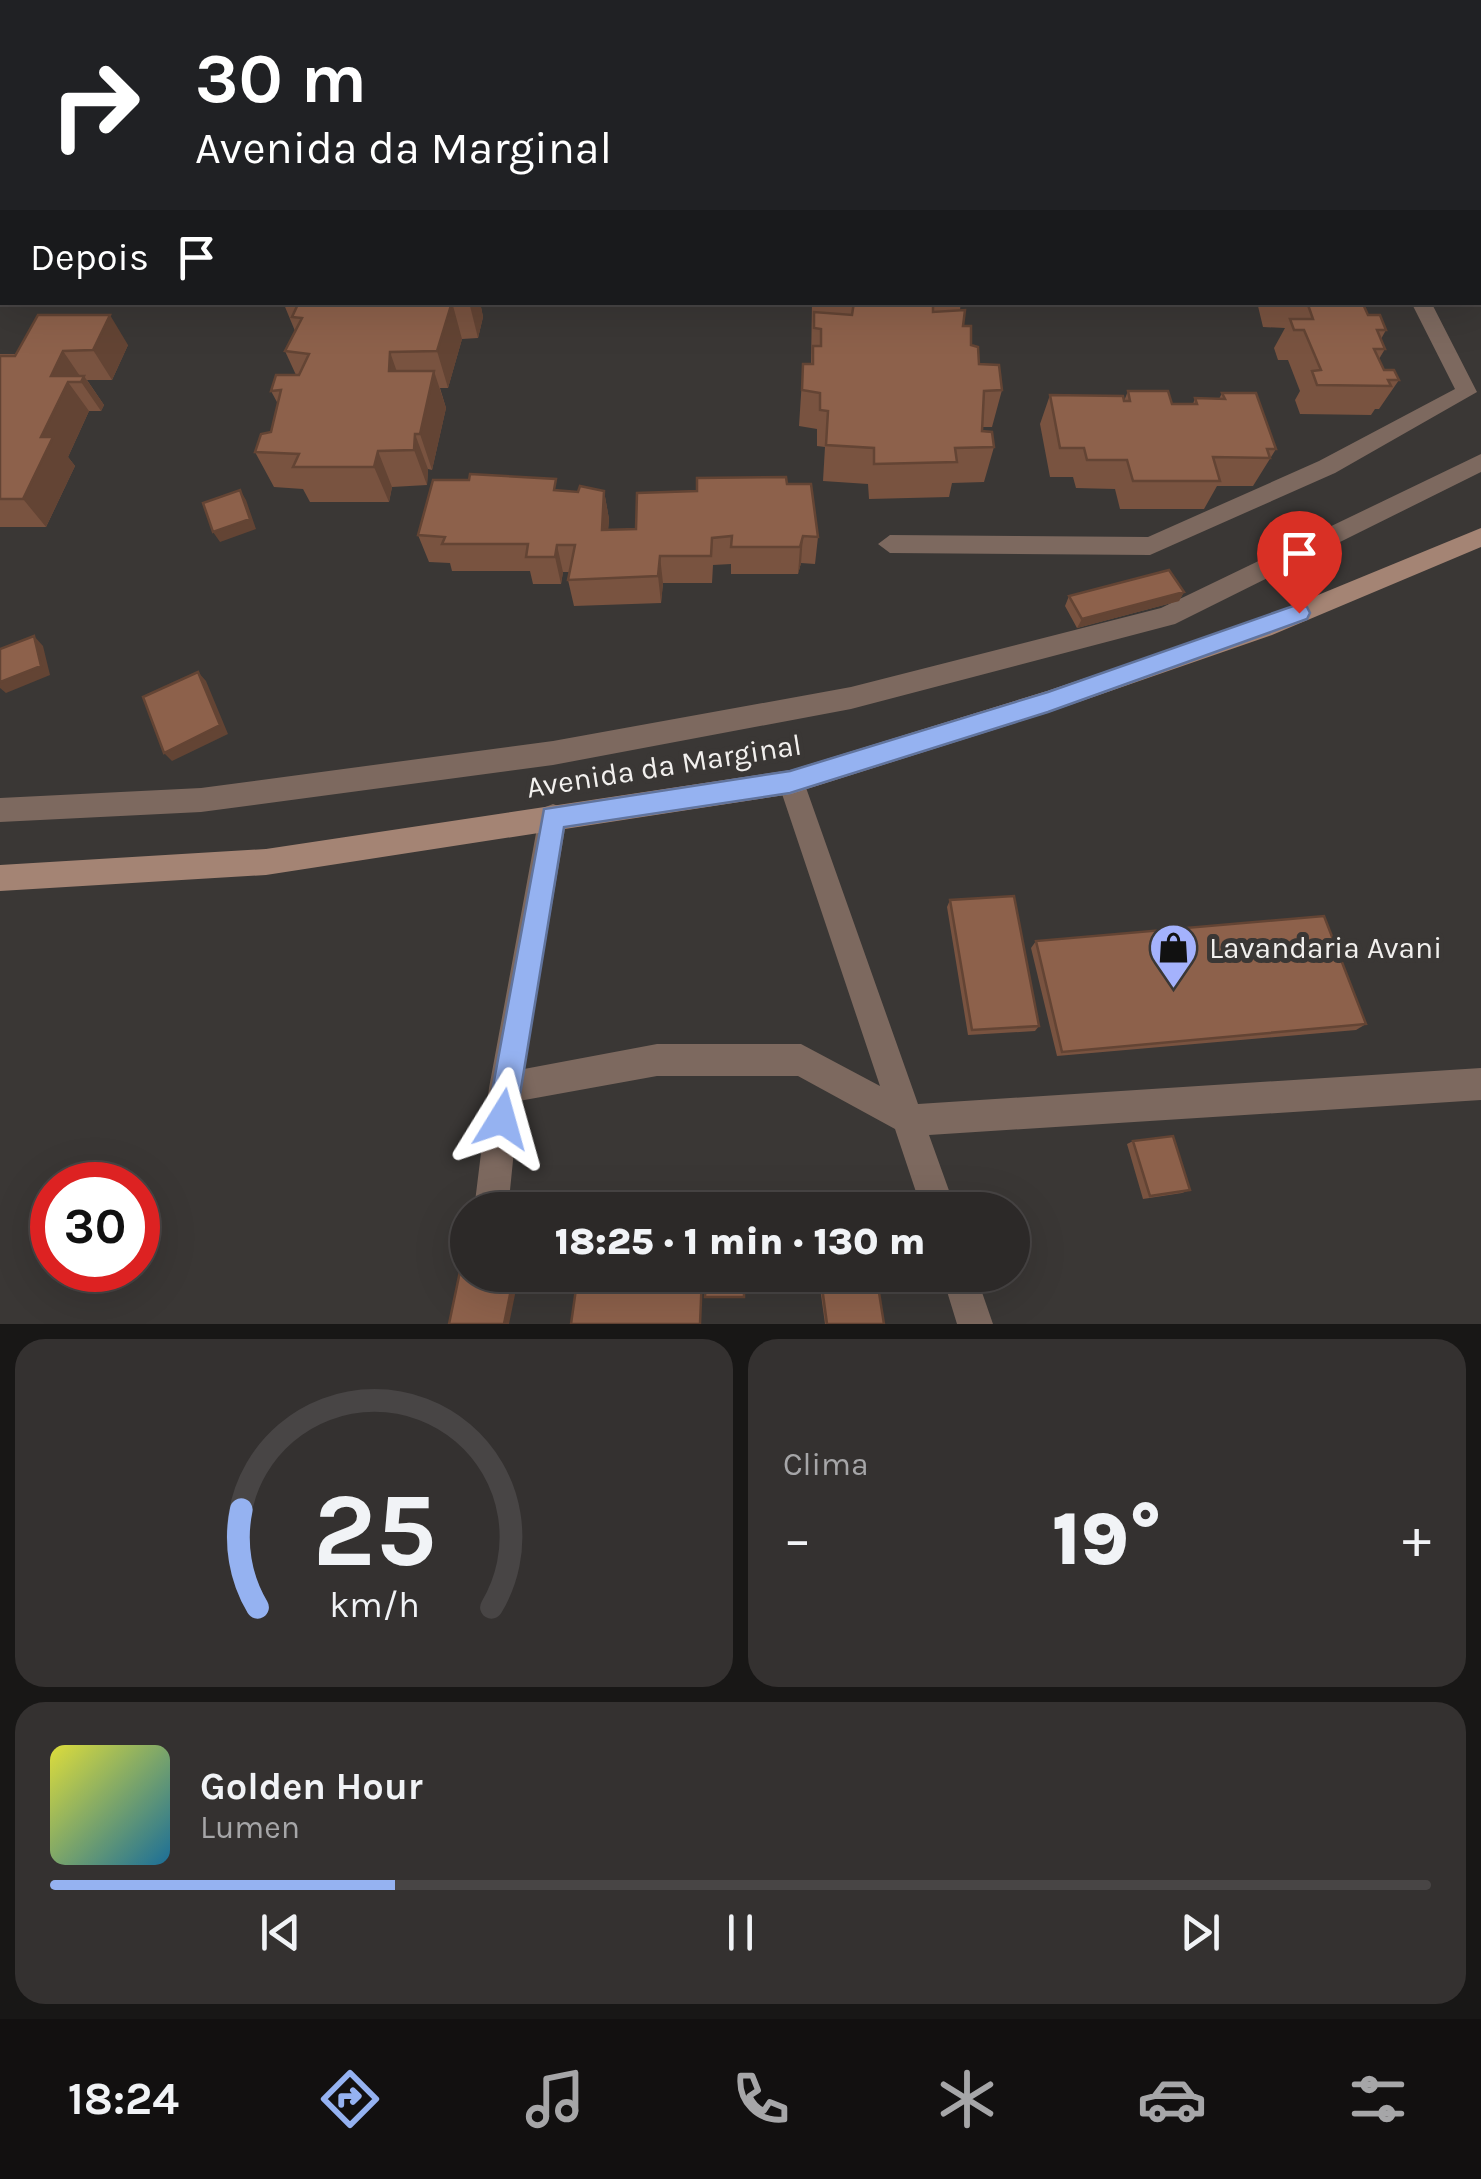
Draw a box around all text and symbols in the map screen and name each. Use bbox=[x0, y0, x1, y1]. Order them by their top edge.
text: 30 m bbox=[195, 38, 367, 120]
icon: right bbox=[30, 40, 160, 170]
text: Avenida da Marginal bbox=[195, 122, 612, 174]
icon: arrive bbox=[169, 230, 224, 285]
text: Depois bbox=[30, 235, 149, 280]
pin bbox=[1257, 511, 1342, 614]
icon: arrive bbox=[1272, 526, 1327, 581]
street label: Avenida da Marginal bbox=[524, 726, 804, 806]
shop icon: Lavandaria Avani bbox=[1148, 922, 1200, 990]
place label: Lavandaria Avani bbox=[1209, 930, 1442, 966]
position arrow bbox=[450, 1067, 554, 1171]
speed limit sign: 30 bbox=[30, 1162, 160, 1292]
text: 18:25 · 1 min · 130 m bbox=[555, 1219, 925, 1264]
text: Clima bbox=[783, 1446, 869, 1483]
text: 25 bbox=[312, 1470, 436, 1591]
text: 19° bbox=[1052, 1495, 1162, 1583]
text: − bbox=[783, 1507, 812, 1571]
text: + bbox=[1402, 1507, 1431, 1571]
text: km/h bbox=[329, 1584, 419, 1626]
text: Golden Hour bbox=[200, 1764, 423, 1809]
text: Lumen bbox=[200, 1809, 300, 1846]
icon: previous bbox=[253, 1905, 308, 1960]
icon: pause bbox=[713, 1905, 768, 1960]
icon: next bbox=[1173, 1905, 1228, 1960]
icon: directions bbox=[315, 2064, 385, 2134]
icon: music bbox=[520, 2064, 590, 2134]
icon: phone bbox=[726, 2064, 796, 2134]
icon: climate bbox=[932, 2064, 1002, 2134]
icon: car bbox=[1137, 2064, 1207, 2134]
icon: filters bbox=[1343, 2064, 1413, 2134]
text: 18:24 bbox=[68, 2073, 179, 2125]

